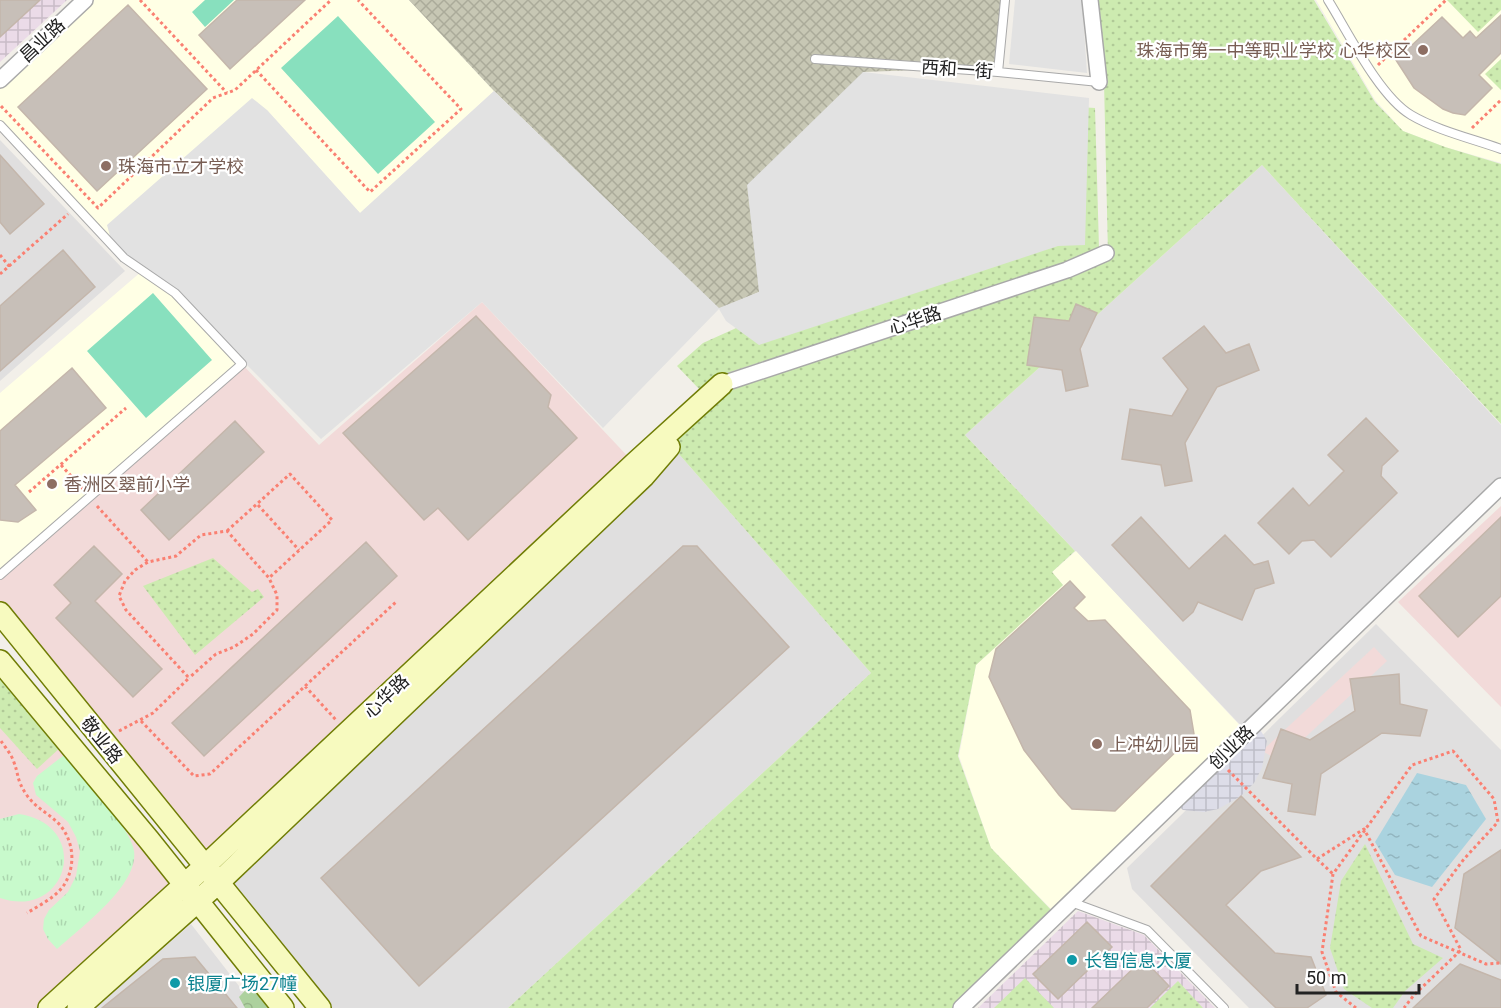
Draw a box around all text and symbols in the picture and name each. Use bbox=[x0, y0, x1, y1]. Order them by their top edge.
street label: 昌业路 bbox=[15, 14, 69, 66]
place label: 珠海市第一中等职业学校 心华校区 bbox=[1137, 40, 1411, 61]
marker: 珠海市第一中等职业学校 心华校区 bbox=[1416, 43, 1430, 57]
street label: 西和一街 bbox=[920, 56, 994, 82]
place label: 珠海市立才学校 bbox=[118, 156, 244, 177]
marker: 珠海市立才学校 bbox=[99, 159, 113, 173]
street label: 心华路 bbox=[886, 302, 944, 338]
place label: 香洲区翠前小学 bbox=[64, 474, 190, 495]
marker: 香洲区翠前小学 bbox=[45, 477, 59, 491]
street label: 心华路 bbox=[359, 670, 413, 722]
street label: 敬业路 bbox=[77, 712, 127, 768]
street label: 创业路 bbox=[1204, 721, 1258, 773]
place label: 上冲幼儿园 bbox=[1109, 734, 1199, 755]
marker: 上冲幼儿园 bbox=[1090, 737, 1104, 751]
place label: 长智信息大厦 bbox=[1084, 950, 1192, 971]
marker: 长智信息大厦 bbox=[1065, 953, 1079, 967]
scale bar bbox=[1297, 957, 1418, 995]
text: 50 m bbox=[1306, 967, 1346, 988]
place label: 银厦广场27幢 bbox=[187, 973, 297, 994]
marker: 银厦广场27幢 bbox=[168, 976, 182, 990]

